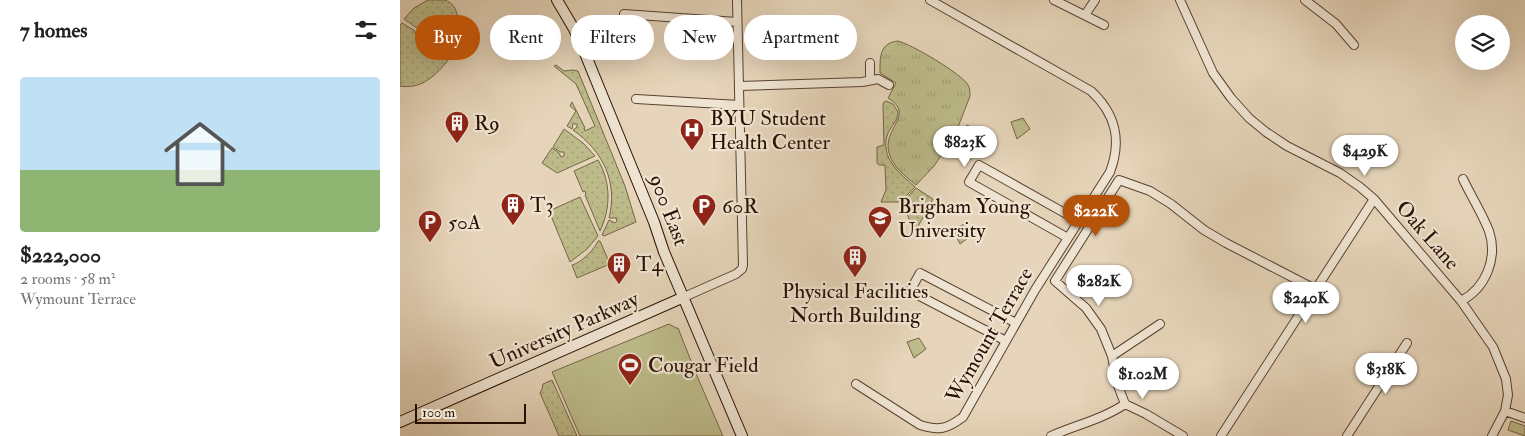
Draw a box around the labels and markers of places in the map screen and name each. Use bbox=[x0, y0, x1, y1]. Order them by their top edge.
place label: BYU Student Health Center bbox=[710, 105, 830, 156]
building icon: R9 bbox=[444, 110, 470, 144]
place label: R9 bbox=[474, 110, 500, 137]
hospital icon: BYU Student Health Center bbox=[679, 117, 705, 151]
pin: $823K bbox=[930, 126, 1000, 168]
pin: $429K bbox=[1330, 134, 1400, 177]
building icon: T3 bbox=[500, 192, 526, 226]
place label: T3 bbox=[530, 192, 554, 219]
parking icon: 60R bbox=[691, 193, 717, 227]
place label: 60R bbox=[722, 193, 759, 220]
place label: Brigham Young University bbox=[898, 193, 1031, 244]
pin: $222K bbox=[1061, 194, 1131, 237]
school or university icon: Brigham Young University bbox=[867, 205, 893, 239]
parking icon: 50A bbox=[417, 209, 443, 243]
place label: 50A bbox=[448, 209, 481, 236]
building icon: Physical Facilities North Building bbox=[842, 244, 868, 278]
building icon: T4 bbox=[606, 251, 632, 285]
place label: T4 bbox=[636, 251, 665, 278]
pin: $282K bbox=[1064, 264, 1134, 307]
place label: Physical Facilities North Building bbox=[782, 278, 928, 329]
pin: $240K bbox=[1271, 282, 1341, 324]
sports icon: Cougar Field bbox=[617, 352, 643, 386]
place label: Cougar Field bbox=[648, 352, 759, 379]
pin: $318K bbox=[1351, 352, 1421, 395]
pin: $1.02M bbox=[1102, 358, 1184, 400]

